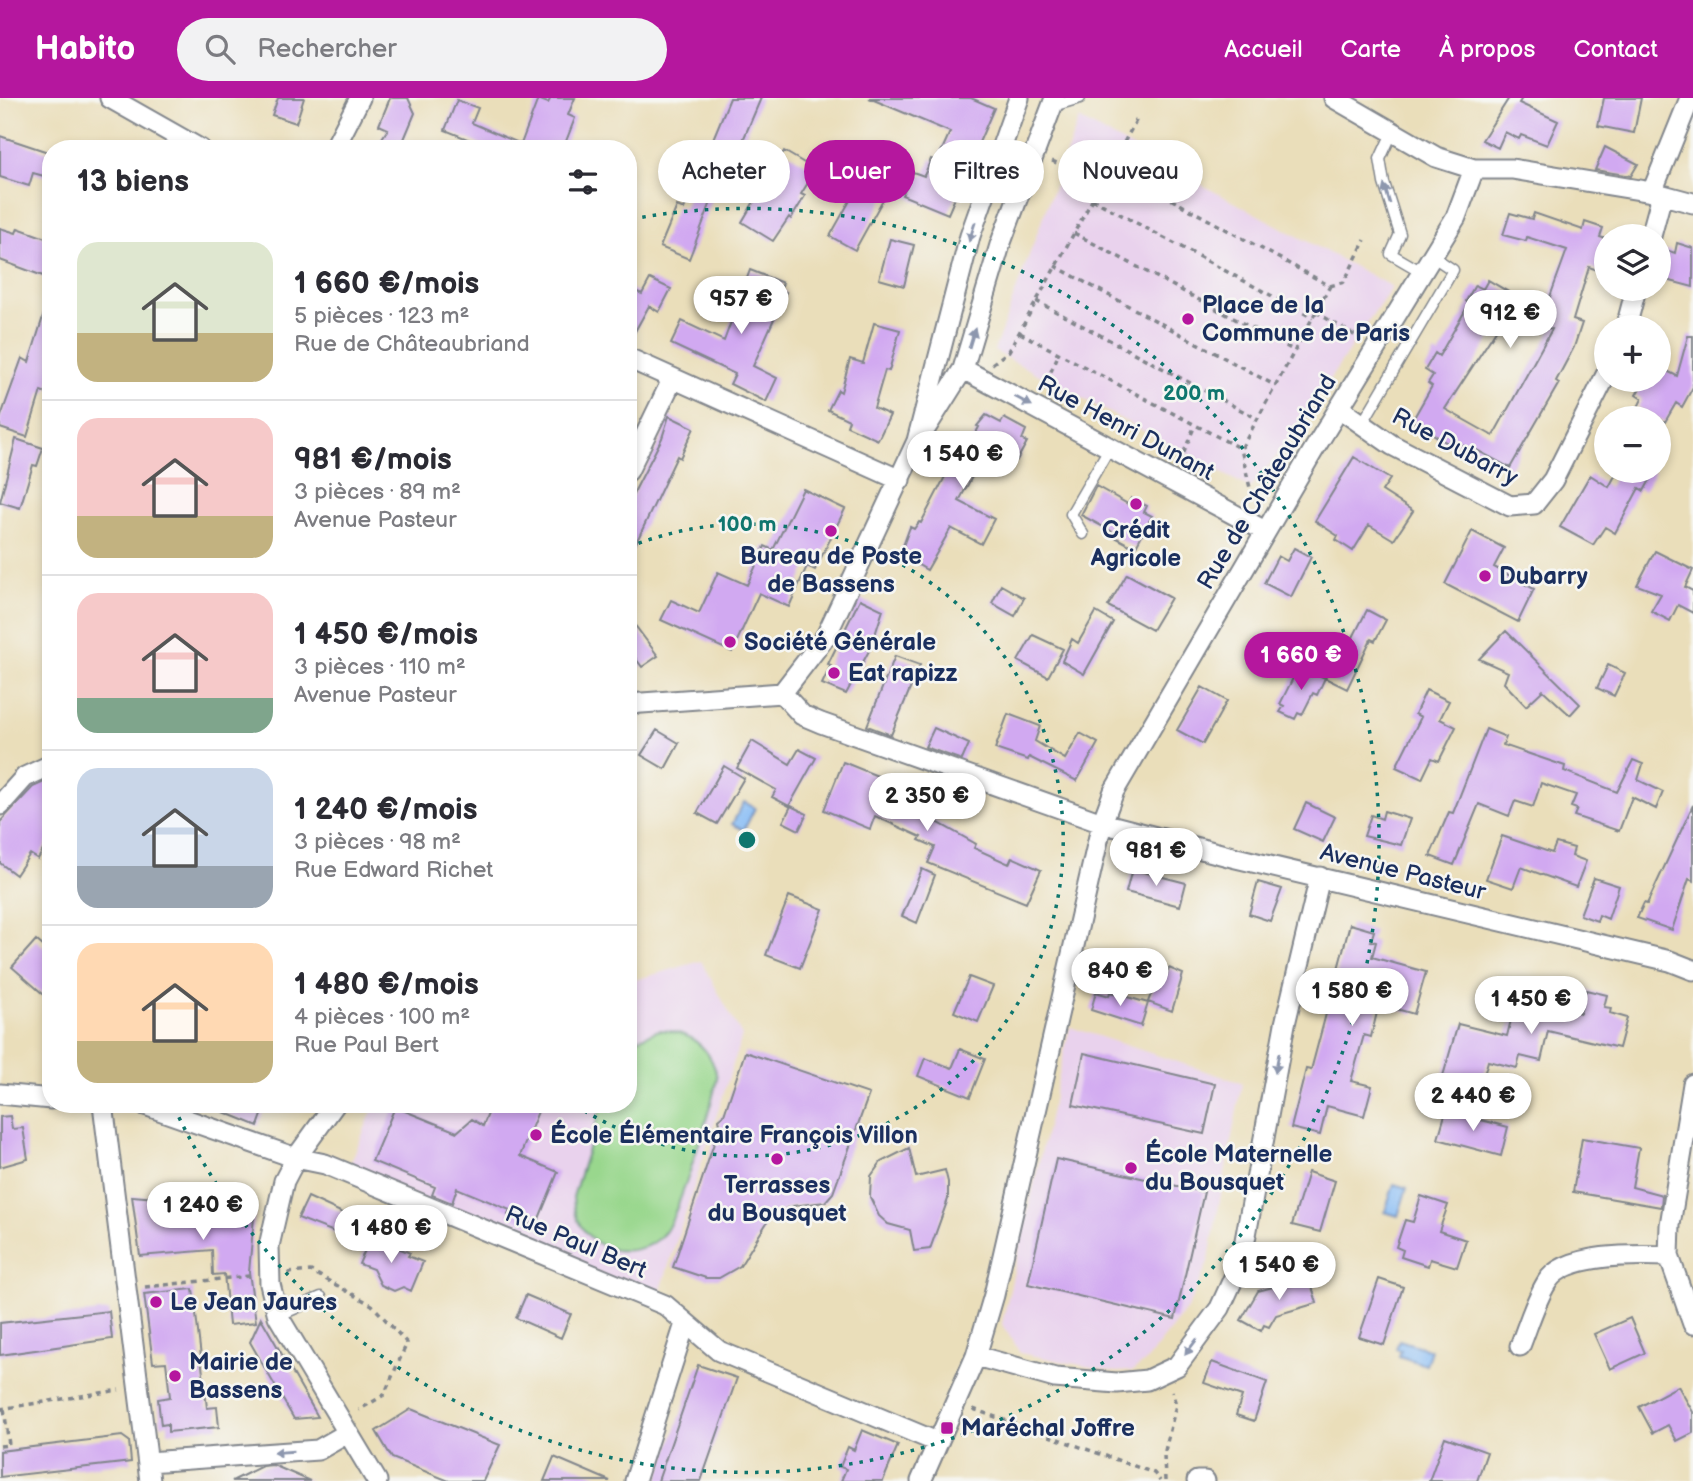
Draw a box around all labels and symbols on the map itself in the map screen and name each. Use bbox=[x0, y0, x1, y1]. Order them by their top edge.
one-way arrow bbox=[1381, 183, 1392, 204]
one-way arrow bbox=[966, 221, 977, 242]
pin: 957 € bbox=[692, 276, 790, 336]
pin: 912 € bbox=[1461, 290, 1559, 350]
place label: Place de la Commune de Paris bbox=[1202, 291, 1410, 348]
marker: Place de la Commune de Paris bbox=[1180, 311, 1196, 327]
one-way arrow bbox=[968, 327, 978, 348]
street label: Rue Henri Dunant bbox=[1033, 369, 1220, 487]
street label: Rue de Châteaubriand bbox=[1191, 369, 1343, 595]
text: 200 m bbox=[1163, 381, 1225, 406]
one-way arrow bbox=[1013, 395, 1033, 407]
street label: Rue Dubarry bbox=[1387, 402, 1523, 492]
pin: 1 540 € bbox=[898, 432, 1028, 491]
marker: Crédit Agricole bbox=[1128, 496, 1144, 512]
text: 100 m bbox=[718, 512, 776, 537]
place label: Crédit Agricole bbox=[1090, 516, 1181, 573]
marker: Bureau de Poste de Bassens bbox=[823, 523, 839, 539]
place label: Bureau de Poste de Bassens bbox=[740, 542, 922, 599]
place label: Dubarry bbox=[1499, 562, 1588, 591]
marker: Dubarry bbox=[1477, 568, 1493, 584]
place label: Société Générale bbox=[744, 628, 936, 657]
pin: 1 660 € bbox=[1236, 632, 1366, 692]
marker: Société Générale bbox=[722, 634, 738, 650]
place label: Eat rapizz bbox=[848, 659, 958, 688]
marker: Eat rapizz bbox=[826, 665, 842, 681]
pin: 2 350 € bbox=[862, 774, 992, 833]
centre of rings bbox=[735, 828, 759, 852]
pin: 981 € bbox=[1107, 828, 1205, 888]
street label: Avenue Pasteur bbox=[1317, 837, 1489, 907]
pin: 840 € bbox=[1071, 948, 1169, 1008]
pin: 1 580 € bbox=[1287, 968, 1417, 1028]
pin: 1 450 € bbox=[1466, 976, 1596, 1036]
one-way arrow bbox=[1272, 1052, 1283, 1074]
pin: 2 440 € bbox=[1408, 1074, 1538, 1133]
place label: École Élémentaire François Villon bbox=[550, 1119, 918, 1150]
marker: École Élémentaire François Villon bbox=[528, 1127, 544, 1143]
place label: École Maternelle du Bousquet bbox=[1145, 1138, 1333, 1197]
marker: Terrasses du Bousquet bbox=[769, 1151, 785, 1167]
marker: École Maternelle du Bousquet bbox=[1123, 1160, 1139, 1176]
place label: Terrasses du Bousquet bbox=[708, 1171, 846, 1228]
pin: 1 240 € bbox=[138, 1182, 268, 1242]
street label: Rue Paul Bert bbox=[501, 1199, 652, 1285]
pin: 1 480 € bbox=[326, 1206, 456, 1265]
pin: 1 540 € bbox=[1214, 1242, 1344, 1302]
place label: Le Jean Jaures bbox=[170, 1288, 337, 1317]
marker: Le Jean Jaures bbox=[148, 1294, 164, 1310]
one-way arrow bbox=[1184, 1337, 1199, 1355]
place label: Mairie de Bassens bbox=[189, 1348, 293, 1405]
marker: Mairie de Bassens bbox=[167, 1368, 183, 1384]
place label: Maréchal Joffre bbox=[961, 1414, 1135, 1443]
marker: Maréchal Joffre bbox=[939, 1420, 955, 1436]
one-way arrow bbox=[271, 1447, 293, 1458]

